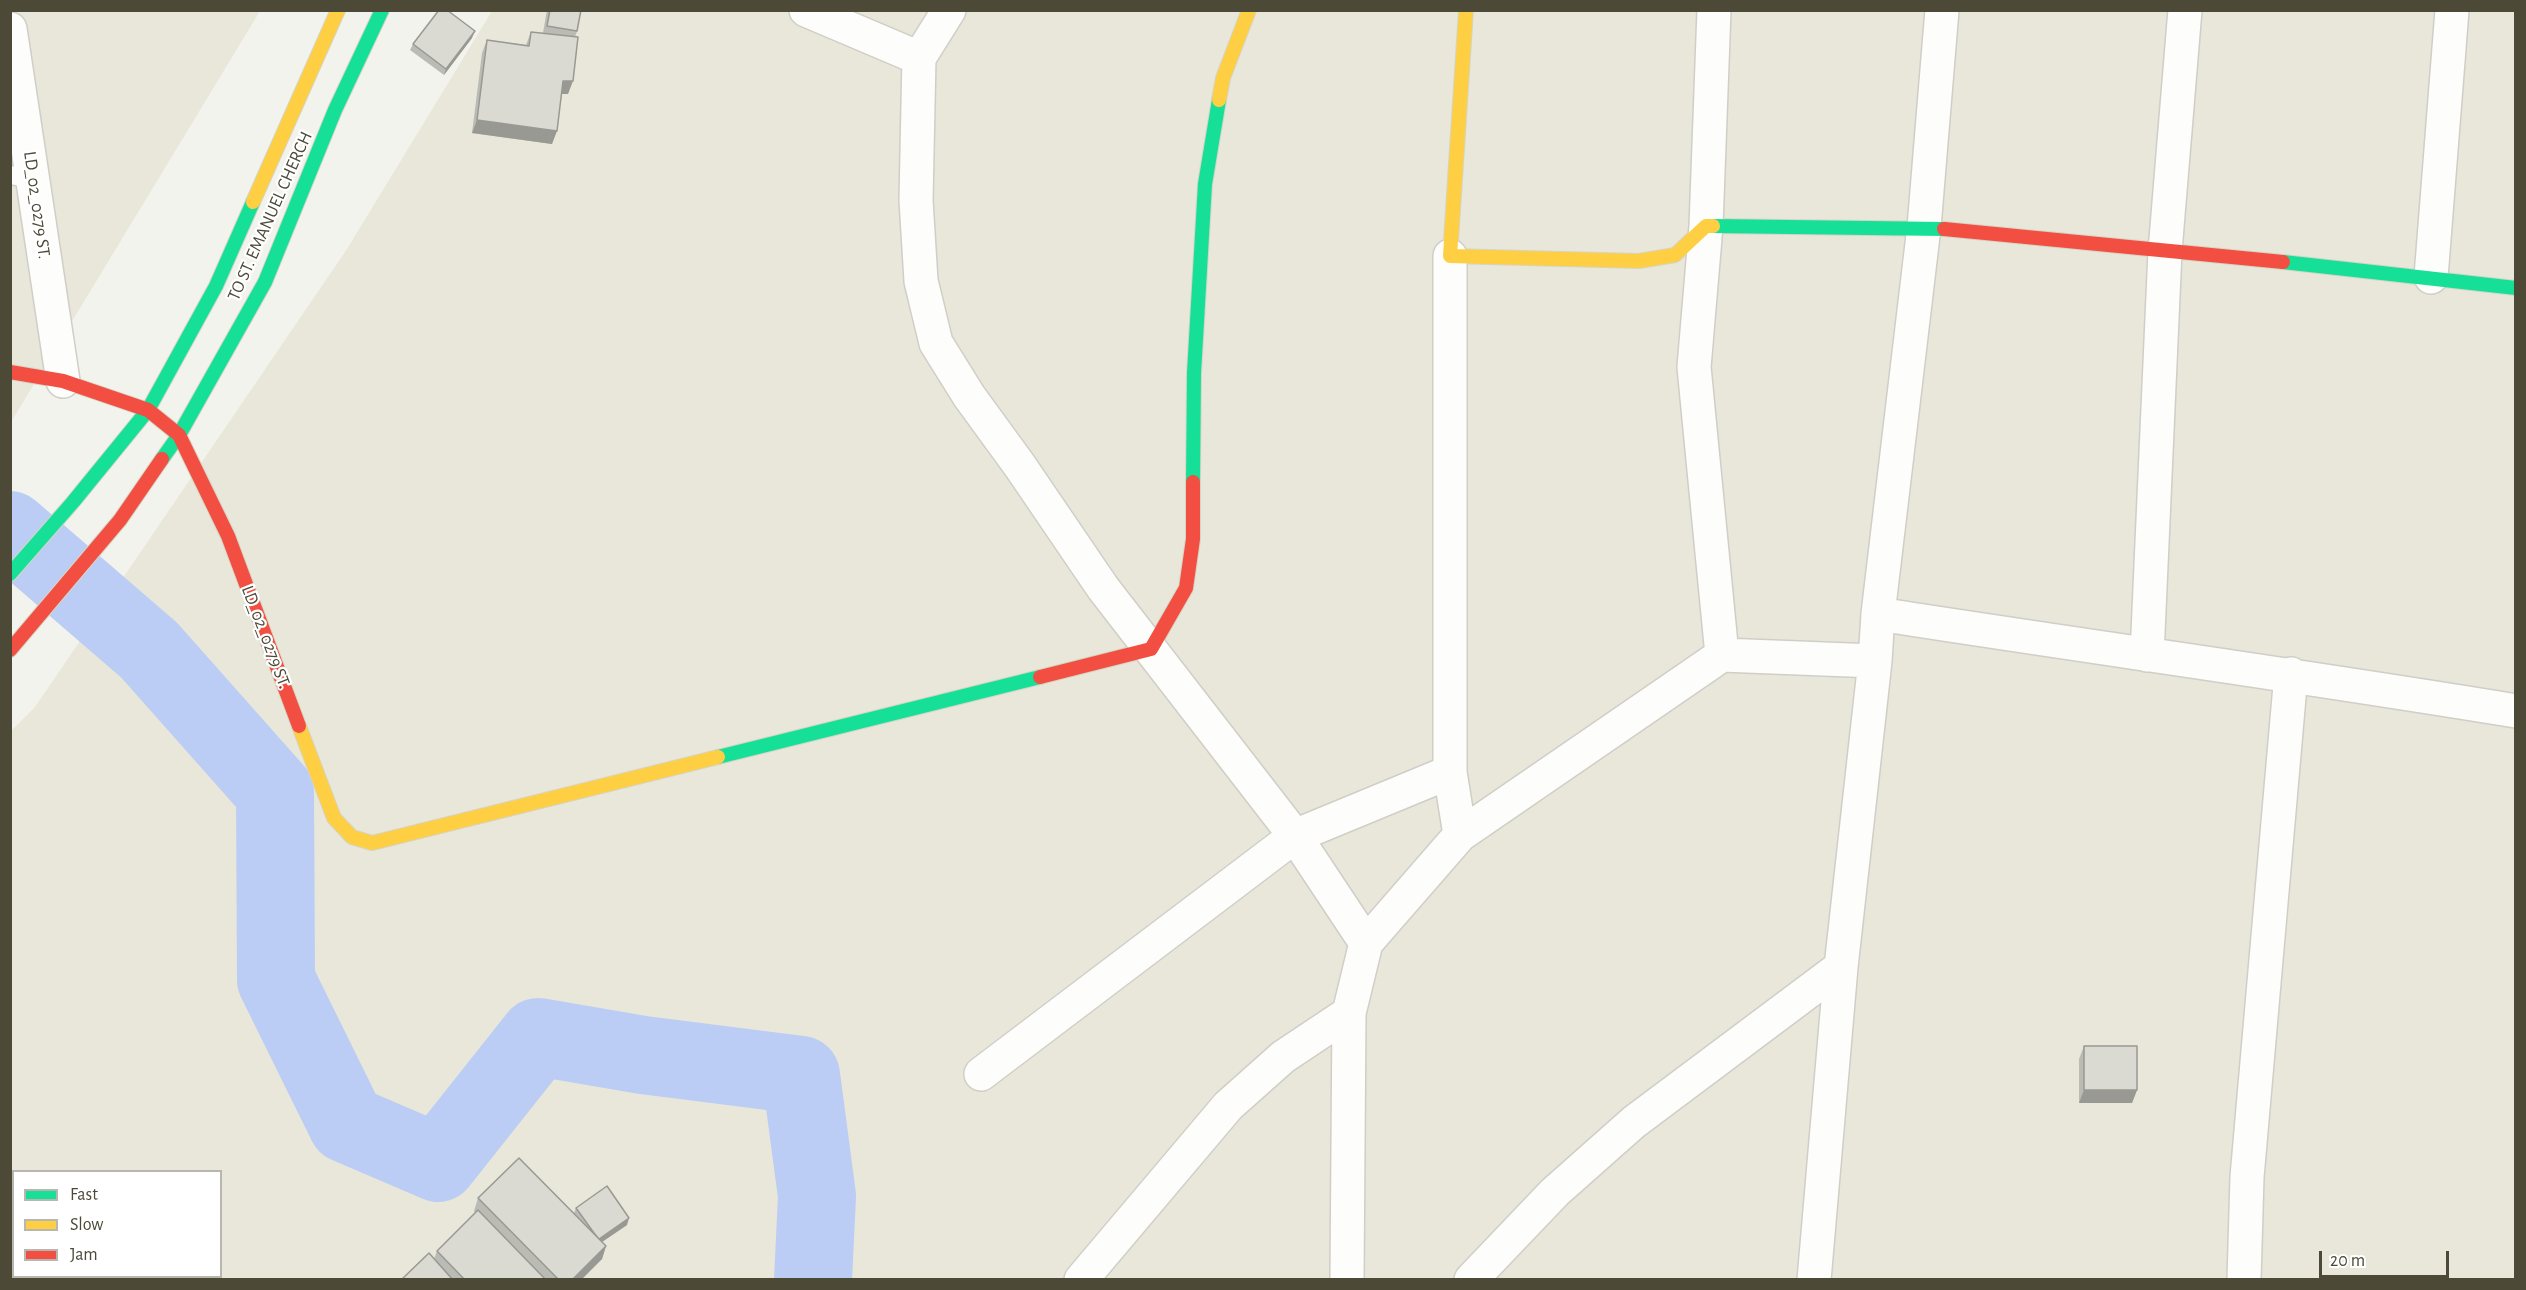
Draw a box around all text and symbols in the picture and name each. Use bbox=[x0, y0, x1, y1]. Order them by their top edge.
street label: TO ST. EMANUEL CHERCH bbox=[223, 128, 317, 304]
street label: LD_02_0279 ST. bbox=[19, 150, 55, 260]
street label: LD_02_0279 ST. bbox=[236, 582, 296, 692]
legend bbox=[12, 1170, 222, 1278]
text: Fast bbox=[70, 1186, 98, 1204]
text: Slow bbox=[70, 1216, 103, 1234]
scale bar bbox=[2322, 1239, 2452, 1277]
text: Jam bbox=[70, 1246, 98, 1264]
text: 20 m bbox=[2330, 1252, 2365, 1270]

